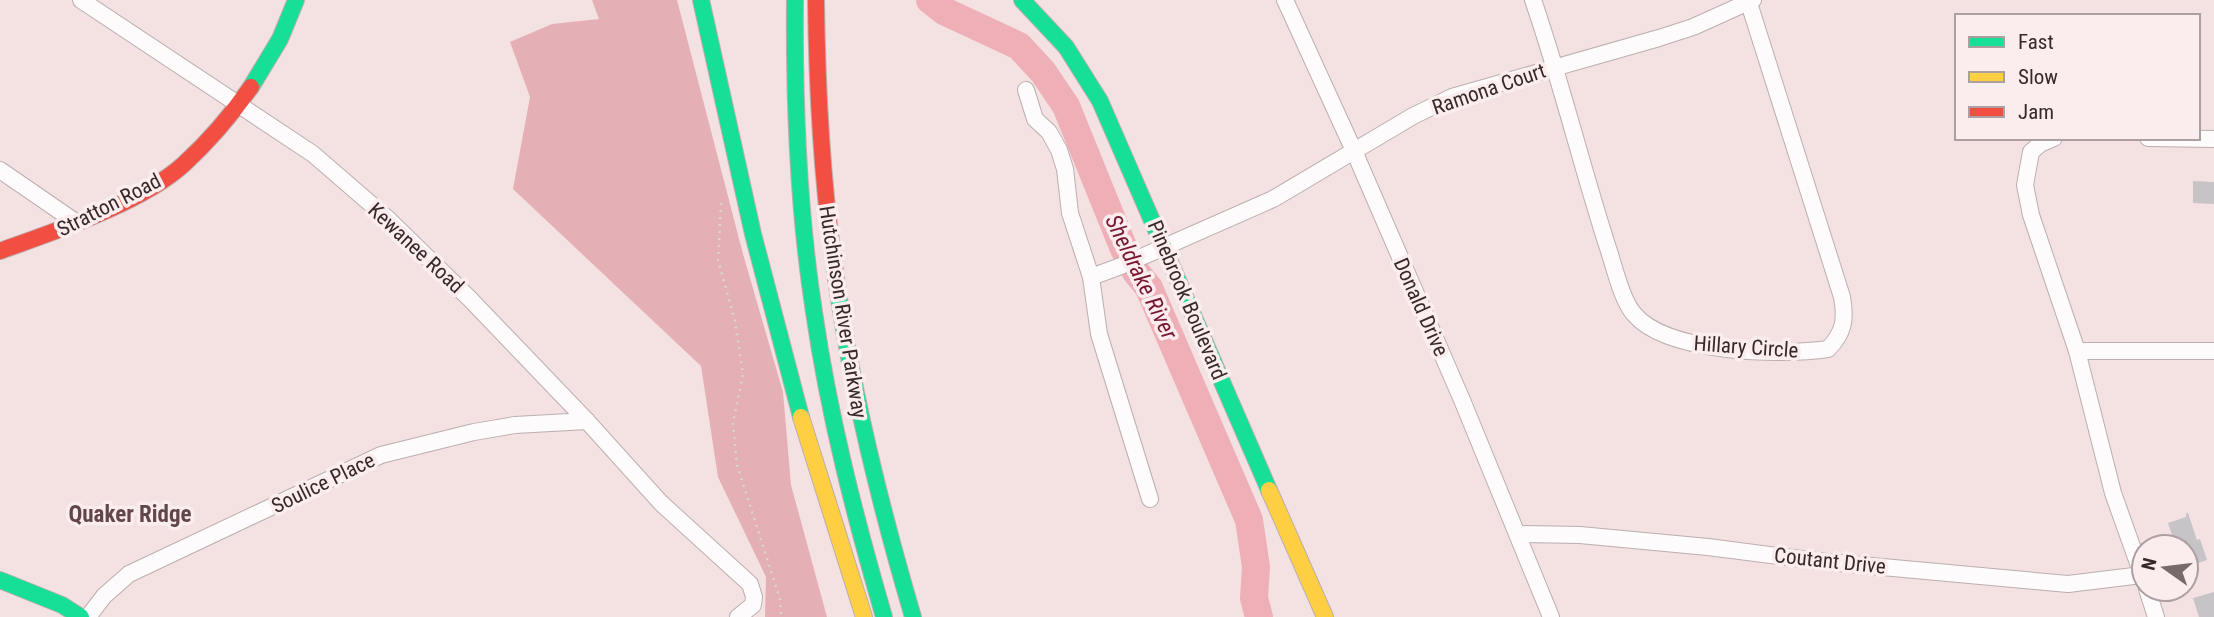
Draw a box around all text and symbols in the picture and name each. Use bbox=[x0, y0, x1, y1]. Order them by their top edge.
legend bbox=[1955, 14, 2200, 140]
text: Fast bbox=[2018, 30, 2054, 54]
street label: Ramona Court bbox=[1429, 58, 1549, 120]
text: Slow bbox=[2018, 65, 2058, 89]
text: Jam bbox=[2018, 100, 2054, 124]
street label: Stratton Road bbox=[53, 169, 165, 241]
street label: Kewanee Road bbox=[363, 198, 469, 298]
street label: Hutchinson River Parkway bbox=[814, 204, 872, 420]
water label: Sheldrake River bbox=[1099, 210, 1183, 345]
street label: Pinebrook Boulevard bbox=[1143, 217, 1231, 383]
street label: Donald Drive bbox=[1389, 254, 1453, 360]
street label: Hillary Circle bbox=[1693, 331, 1799, 363]
street label: Soulice Place bbox=[268, 448, 379, 518]
district label: Quaker Ridge bbox=[68, 501, 192, 528]
north arrow bbox=[2130, 533, 2200, 603]
street label: Coutant Drive bbox=[1773, 543, 1887, 579]
text: N bbox=[2136, 556, 2162, 572]

